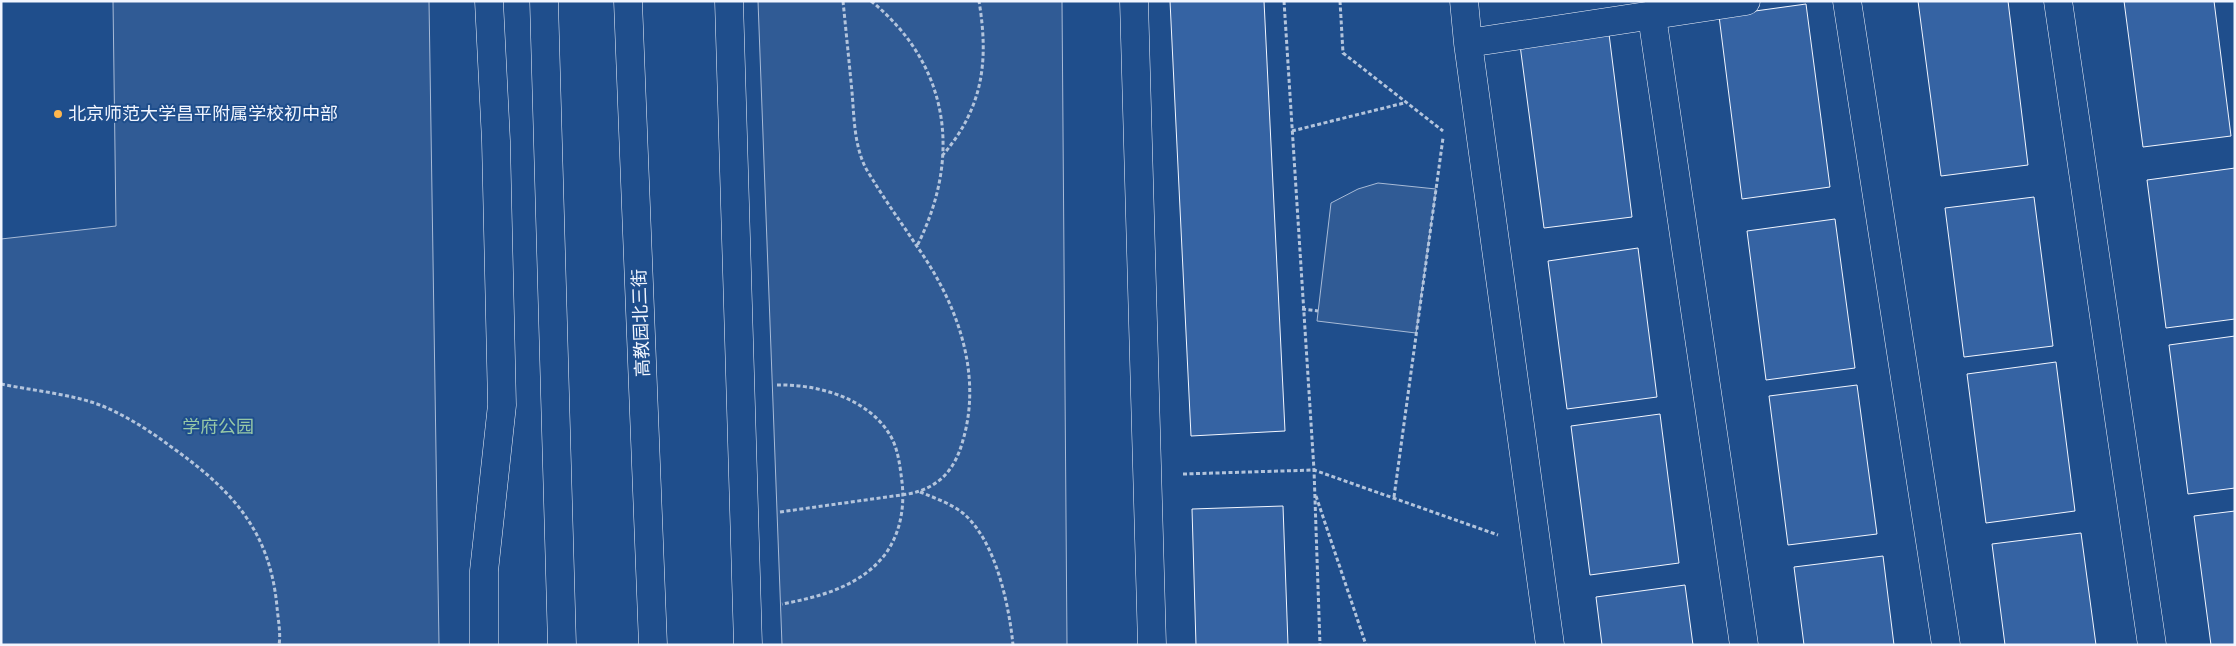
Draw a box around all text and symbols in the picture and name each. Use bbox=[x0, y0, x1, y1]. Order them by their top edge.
place label: 北京师范大学昌平附属学校初中部 bbox=[68, 103, 338, 125]
marker: 北京师范大学昌平附属学校初中部 bbox=[52, 108, 64, 120]
street label: 高教园北三街 bbox=[628, 269, 654, 377]
park label: 学府公园 bbox=[182, 416, 254, 438]

